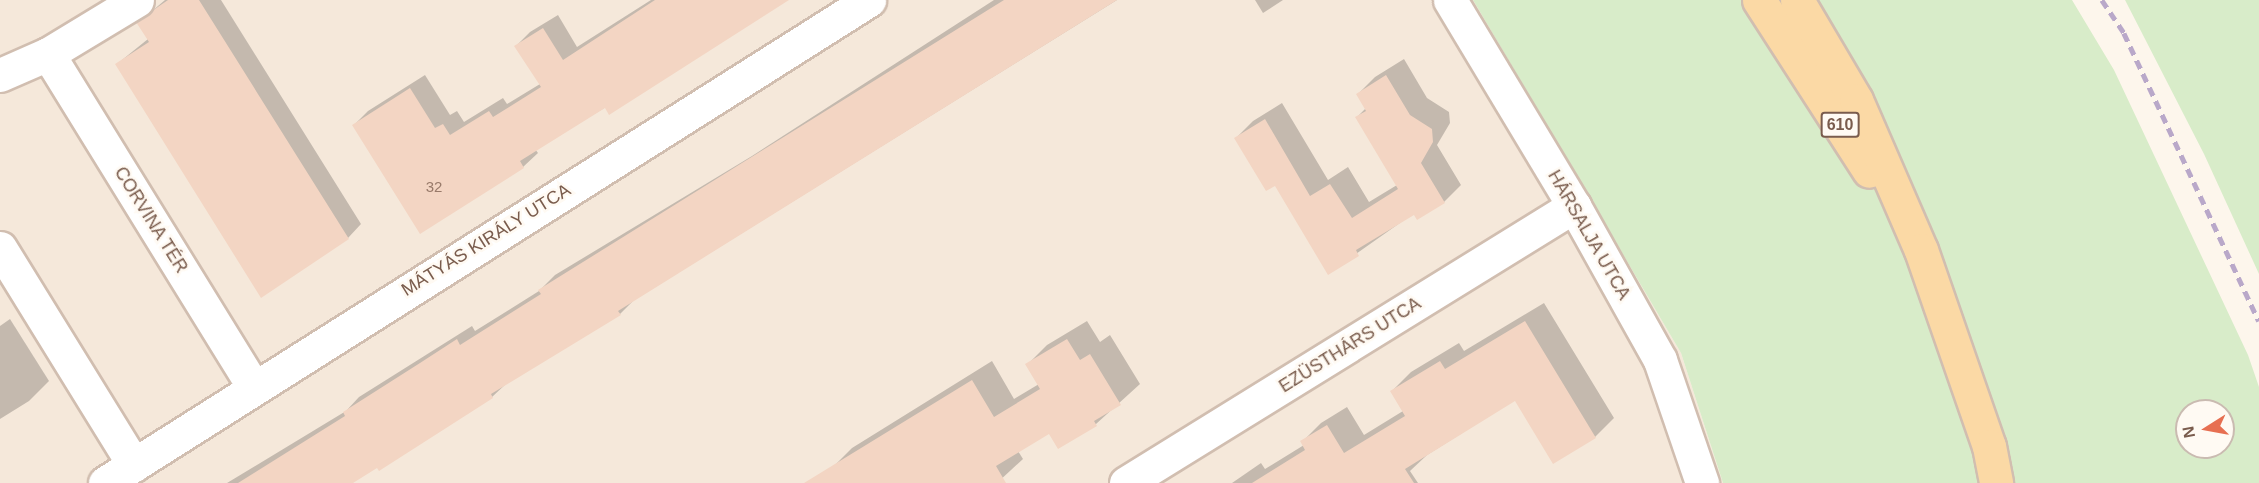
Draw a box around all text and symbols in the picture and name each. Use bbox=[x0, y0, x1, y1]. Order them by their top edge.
road number: 610 bbox=[1820, 112, 1860, 138]
street label: CORVINA TÉR bbox=[109, 162, 193, 278]
street label: HÁRSALJA UTCA bbox=[1543, 166, 1635, 304]
house number: 32 bbox=[426, 178, 442, 196]
street label: MÁTYÁS KIRÁLY UTCA bbox=[397, 179, 575, 301]
street label: EZÜSTHÁRS UTCA bbox=[1275, 293, 1425, 397]
north arrow bbox=[2175, 399, 2235, 459]
text: N bbox=[2179, 425, 2198, 439]

